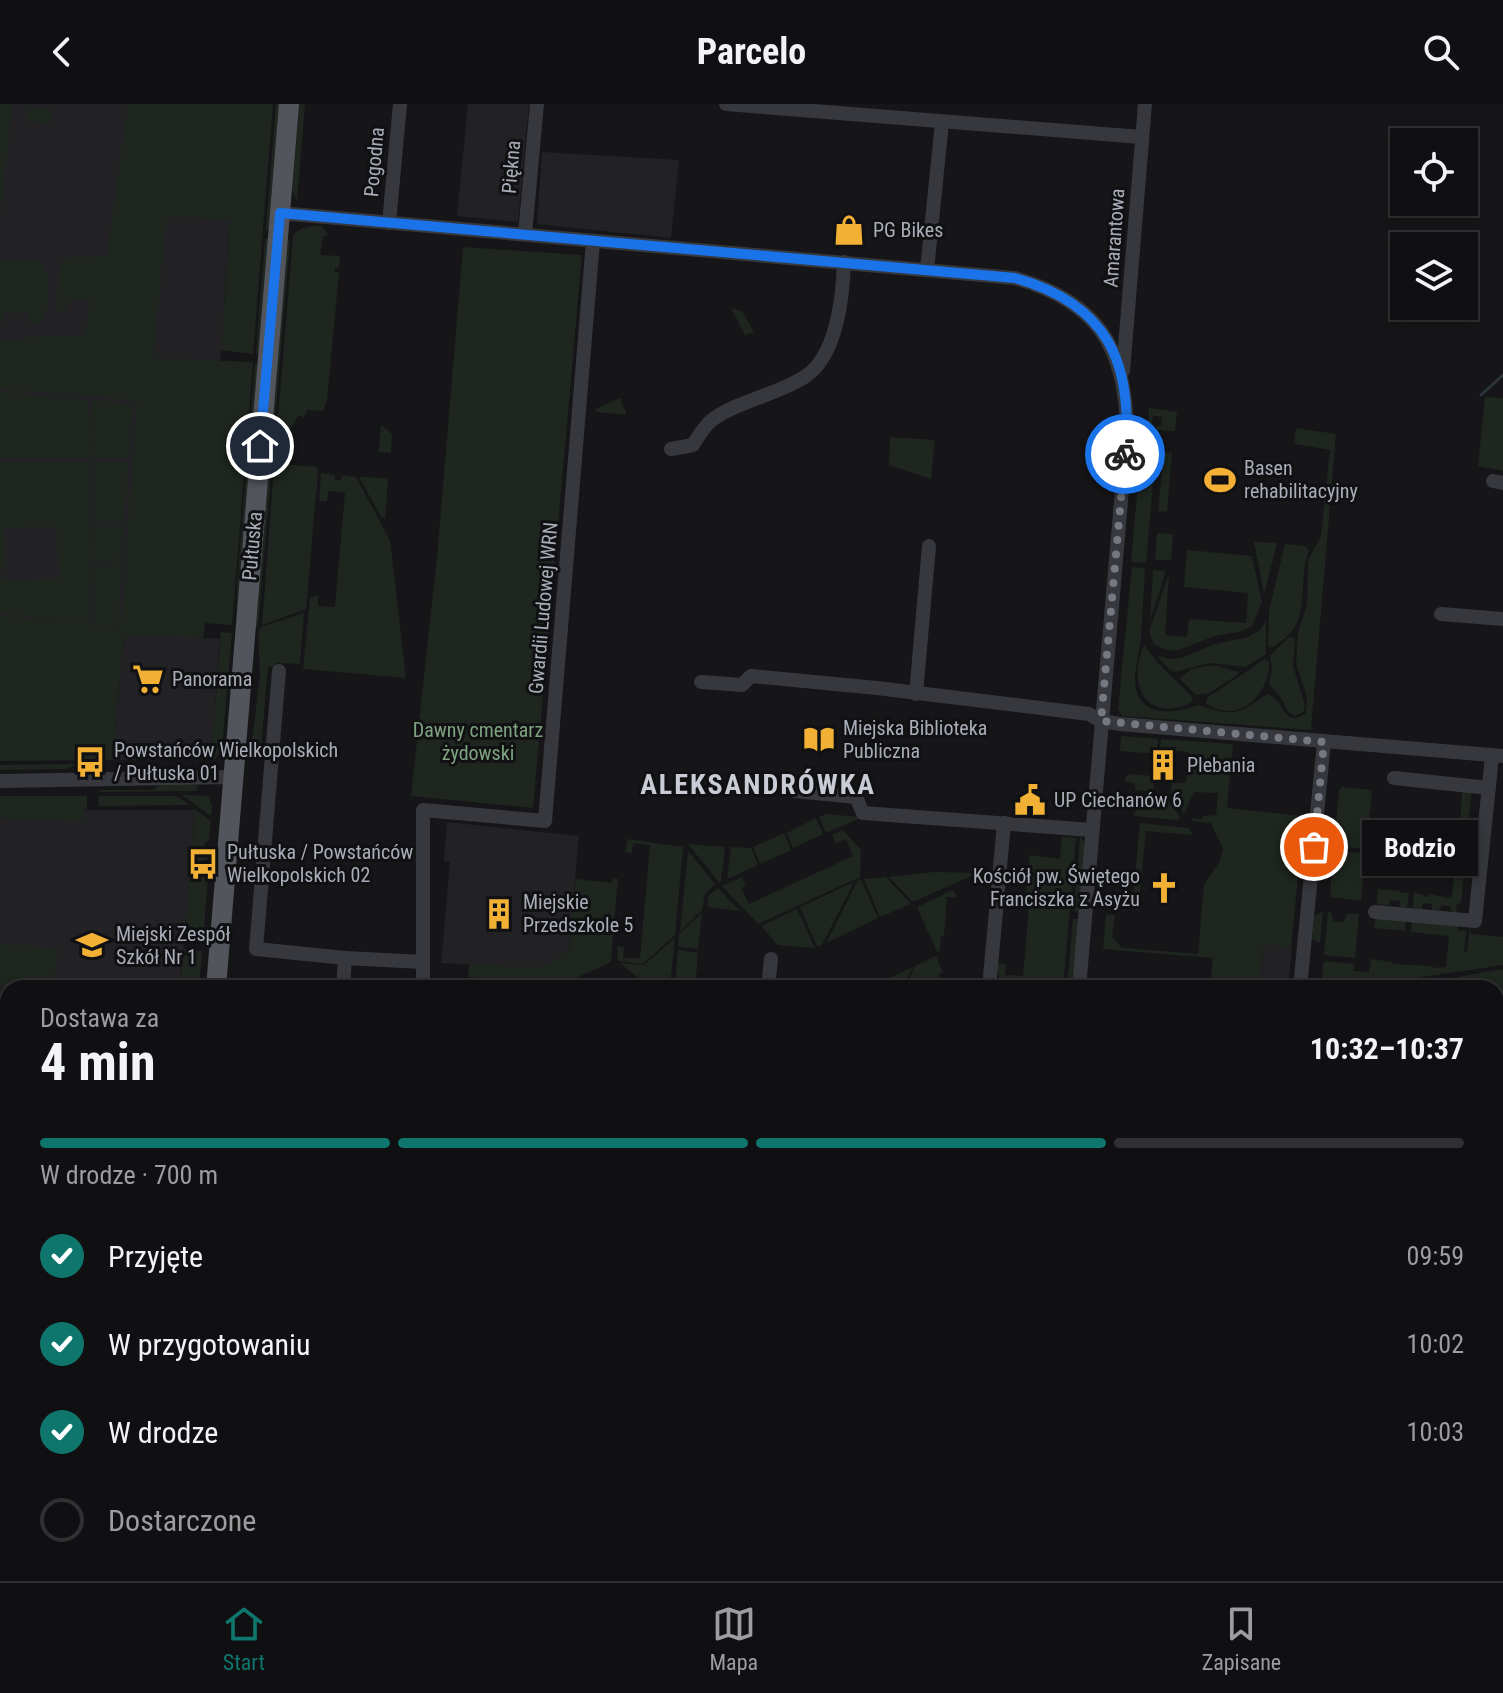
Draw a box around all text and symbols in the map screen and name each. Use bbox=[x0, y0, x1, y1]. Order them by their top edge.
icon: back bbox=[40, 30, 84, 74]
icon: search bbox=[1419, 30, 1463, 74]
text: Parcelo bbox=[697, 31, 806, 73]
street label: Pogodna bbox=[359, 126, 389, 198]
map controls bbox=[1390, 128, 1478, 320]
button: locate bbox=[1390, 128, 1478, 216]
street label: Piękna bbox=[497, 139, 525, 195]
street label: Amarantowa bbox=[1099, 188, 1129, 288]
shop icon: PG Bikes bbox=[832, 213, 866, 247]
place label: PG Bikes bbox=[873, 218, 943, 242]
button: layers bbox=[1390, 232, 1478, 320]
pin bbox=[226, 412, 294, 480]
courier bbox=[1085, 414, 1165, 494]
icon: home bbox=[238, 424, 282, 468]
icon: bike bbox=[1103, 432, 1147, 476]
place label: Basen rehabilitacyjny bbox=[1244, 456, 1358, 503]
sports icon: Basen rehabilitacyjny bbox=[1203, 463, 1237, 497]
street label: Pułtuska bbox=[237, 511, 267, 581]
street label: Gwardii Ludowej WRN bbox=[524, 521, 562, 695]
supermarket icon: Panorama bbox=[131, 662, 165, 696]
place label: Panorama bbox=[172, 667, 252, 691]
place label: Miejska Biblioteka Publiczna bbox=[843, 716, 987, 763]
park label: Dawny cmentarz żydowski bbox=[413, 718, 543, 765]
library icon: Miejska Biblioteka Publiczna bbox=[802, 722, 836, 756]
place label: Powstańców Wielkopolskich / Pułtuska 01 bbox=[114, 738, 338, 785]
bus stop icon: Powstańców Wielkopolskich / Pułtuska 01 bbox=[73, 745, 107, 779]
building icon: Plebania bbox=[1146, 748, 1180, 782]
place label: Plebania bbox=[1187, 753, 1255, 777]
district label: ALEKSANDRÓWKA bbox=[640, 768, 876, 801]
public building icon: UP Ciechanów 6 bbox=[1013, 783, 1047, 817]
place label: UP Ciechanów 6 bbox=[1054, 788, 1182, 812]
pin bbox=[1280, 813, 1348, 881]
callout: Bodzio bbox=[1362, 819, 1478, 875]
icon: bag bbox=[1292, 825, 1336, 869]
text: Bodzio bbox=[1384, 833, 1456, 863]
place label: Pułtuska / Powstańców Wielkopolskich 02 bbox=[227, 840, 413, 887]
bus stop icon: Pułtuska / Powstańców Wielkopolskich 02 bbox=[186, 847, 220, 881]
place label: Kościół pw. Świętego Franciszka z Asyżu bbox=[973, 864, 1140, 911]
church icon: Kościół pw. Świętego Franciszka z Asyżu bbox=[1147, 871, 1181, 905]
place label: Miejskie Przedszkole 5 bbox=[523, 890, 634, 937]
building icon: Miejskie Przedszkole 5 bbox=[482, 897, 516, 931]
place label: Miejski Zespół Szkół Nr 1 bbox=[116, 922, 231, 969]
school or university icon: Miejski Zespół Szkół Nr 1 bbox=[75, 928, 109, 962]
text: Dostawa za bbox=[40, 1003, 159, 1033]
text: 10:32–10:37 bbox=[1310, 1031, 1464, 1066]
text: 4 min bbox=[40, 1032, 156, 1093]
text: W drodze · 700 m bbox=[40, 1160, 218, 1190]
icon: check bbox=[40, 1234, 84, 1278]
text: Przyjęte bbox=[108, 1239, 203, 1274]
text: 09:59 bbox=[1407, 1241, 1464, 1271]
icon: check bbox=[40, 1322, 84, 1366]
text: W przygotowaniu bbox=[108, 1327, 310, 1362]
text: 10:02 bbox=[1407, 1329, 1464, 1359]
icon: check bbox=[40, 1410, 84, 1454]
text: W drodze bbox=[108, 1415, 218, 1450]
text: 10:03 bbox=[1407, 1417, 1464, 1447]
text: Dostarczone bbox=[108, 1503, 256, 1538]
tab: Start bbox=[222, 1602, 266, 1675]
tab: Mapa bbox=[709, 1602, 758, 1675]
tab: Zapisane bbox=[1202, 1602, 1281, 1675]

